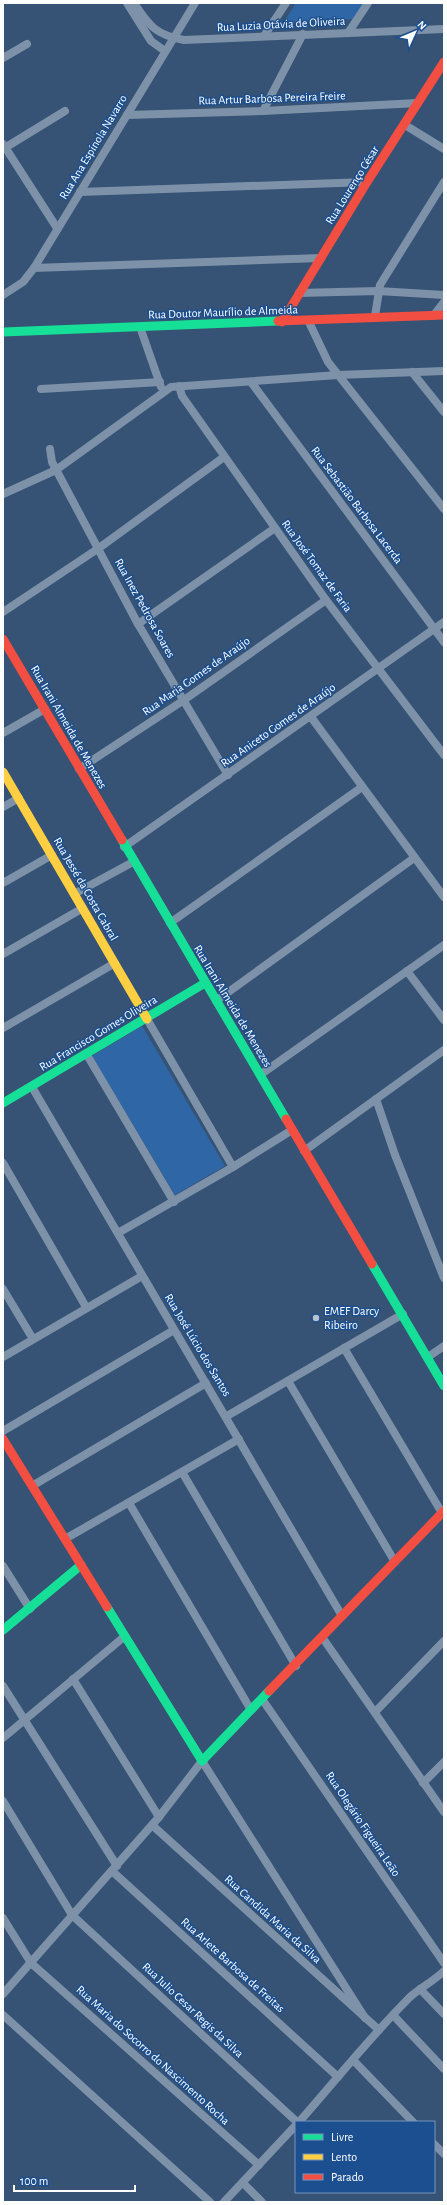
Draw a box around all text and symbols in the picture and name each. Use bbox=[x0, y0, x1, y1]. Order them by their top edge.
north arrow bbox=[395, 12, 435, 52]
street label: Rua Luzia Otávia de Oliveira bbox=[216, 15, 346, 33]
text: N bbox=[415, 19, 428, 32]
street label: Rua Artur Barbosa Pereira Freire bbox=[198, 89, 346, 107]
street label: Rua Ana Espínola Navarro bbox=[57, 93, 129, 201]
street label: Rua Lourenço César bbox=[323, 144, 381, 226]
street label: Rua Doutor Maurílio de Almeida bbox=[148, 303, 299, 321]
street label: Rua Sebastião Barbosa Lacerda bbox=[309, 444, 405, 566]
street label: Rua José Tomaz de Faria bbox=[280, 518, 355, 615]
street label: Rua Inez Pedrosa Soares bbox=[113, 556, 177, 660]
street label: Rua Maria Gomes de Araújo bbox=[140, 634, 253, 719]
street label: Rua Irani Almeida de Menezes bbox=[29, 663, 109, 791]
street label: Rua Aniceto Gomes de Araújo bbox=[218, 681, 338, 770]
street label: Rua Jessé da Costa Cabral bbox=[52, 835, 120, 943]
street label: Rua Irani Almeida de Menezes bbox=[192, 943, 274, 1069]
street label: Rua Francisco Gomes Oliveira bbox=[37, 993, 159, 1073]
street label: Rua José Lúcio dos Santos bbox=[163, 1292, 233, 1398]
place label: EMEF Darcy Ribeiro bbox=[324, 1305, 379, 1331]
marker: EMEF Darcy Ribeiro bbox=[311, 1313, 321, 1323]
street label: Rua Olegário Figueira Leão bbox=[324, 1769, 403, 1879]
street label: Rua Candida Maria da Silva bbox=[222, 1873, 324, 1966]
street label: Rua Arlete Barbosa de Freitas bbox=[179, 1915, 287, 2015]
street label: Rua Julio Cesar Regis da Silva bbox=[140, 1960, 246, 2060]
street label: Rua Maria do Socorro do Nascimento Rocha bbox=[74, 1983, 232, 2127]
legend bbox=[295, 2121, 435, 2193]
text: Livre bbox=[331, 2131, 353, 2143]
text: Lento bbox=[331, 2151, 357, 2163]
scale bar bbox=[14, 2167, 135, 2193]
text: Parado bbox=[331, 2171, 364, 2183]
text: 100 m bbox=[20, 2175, 48, 2187]

